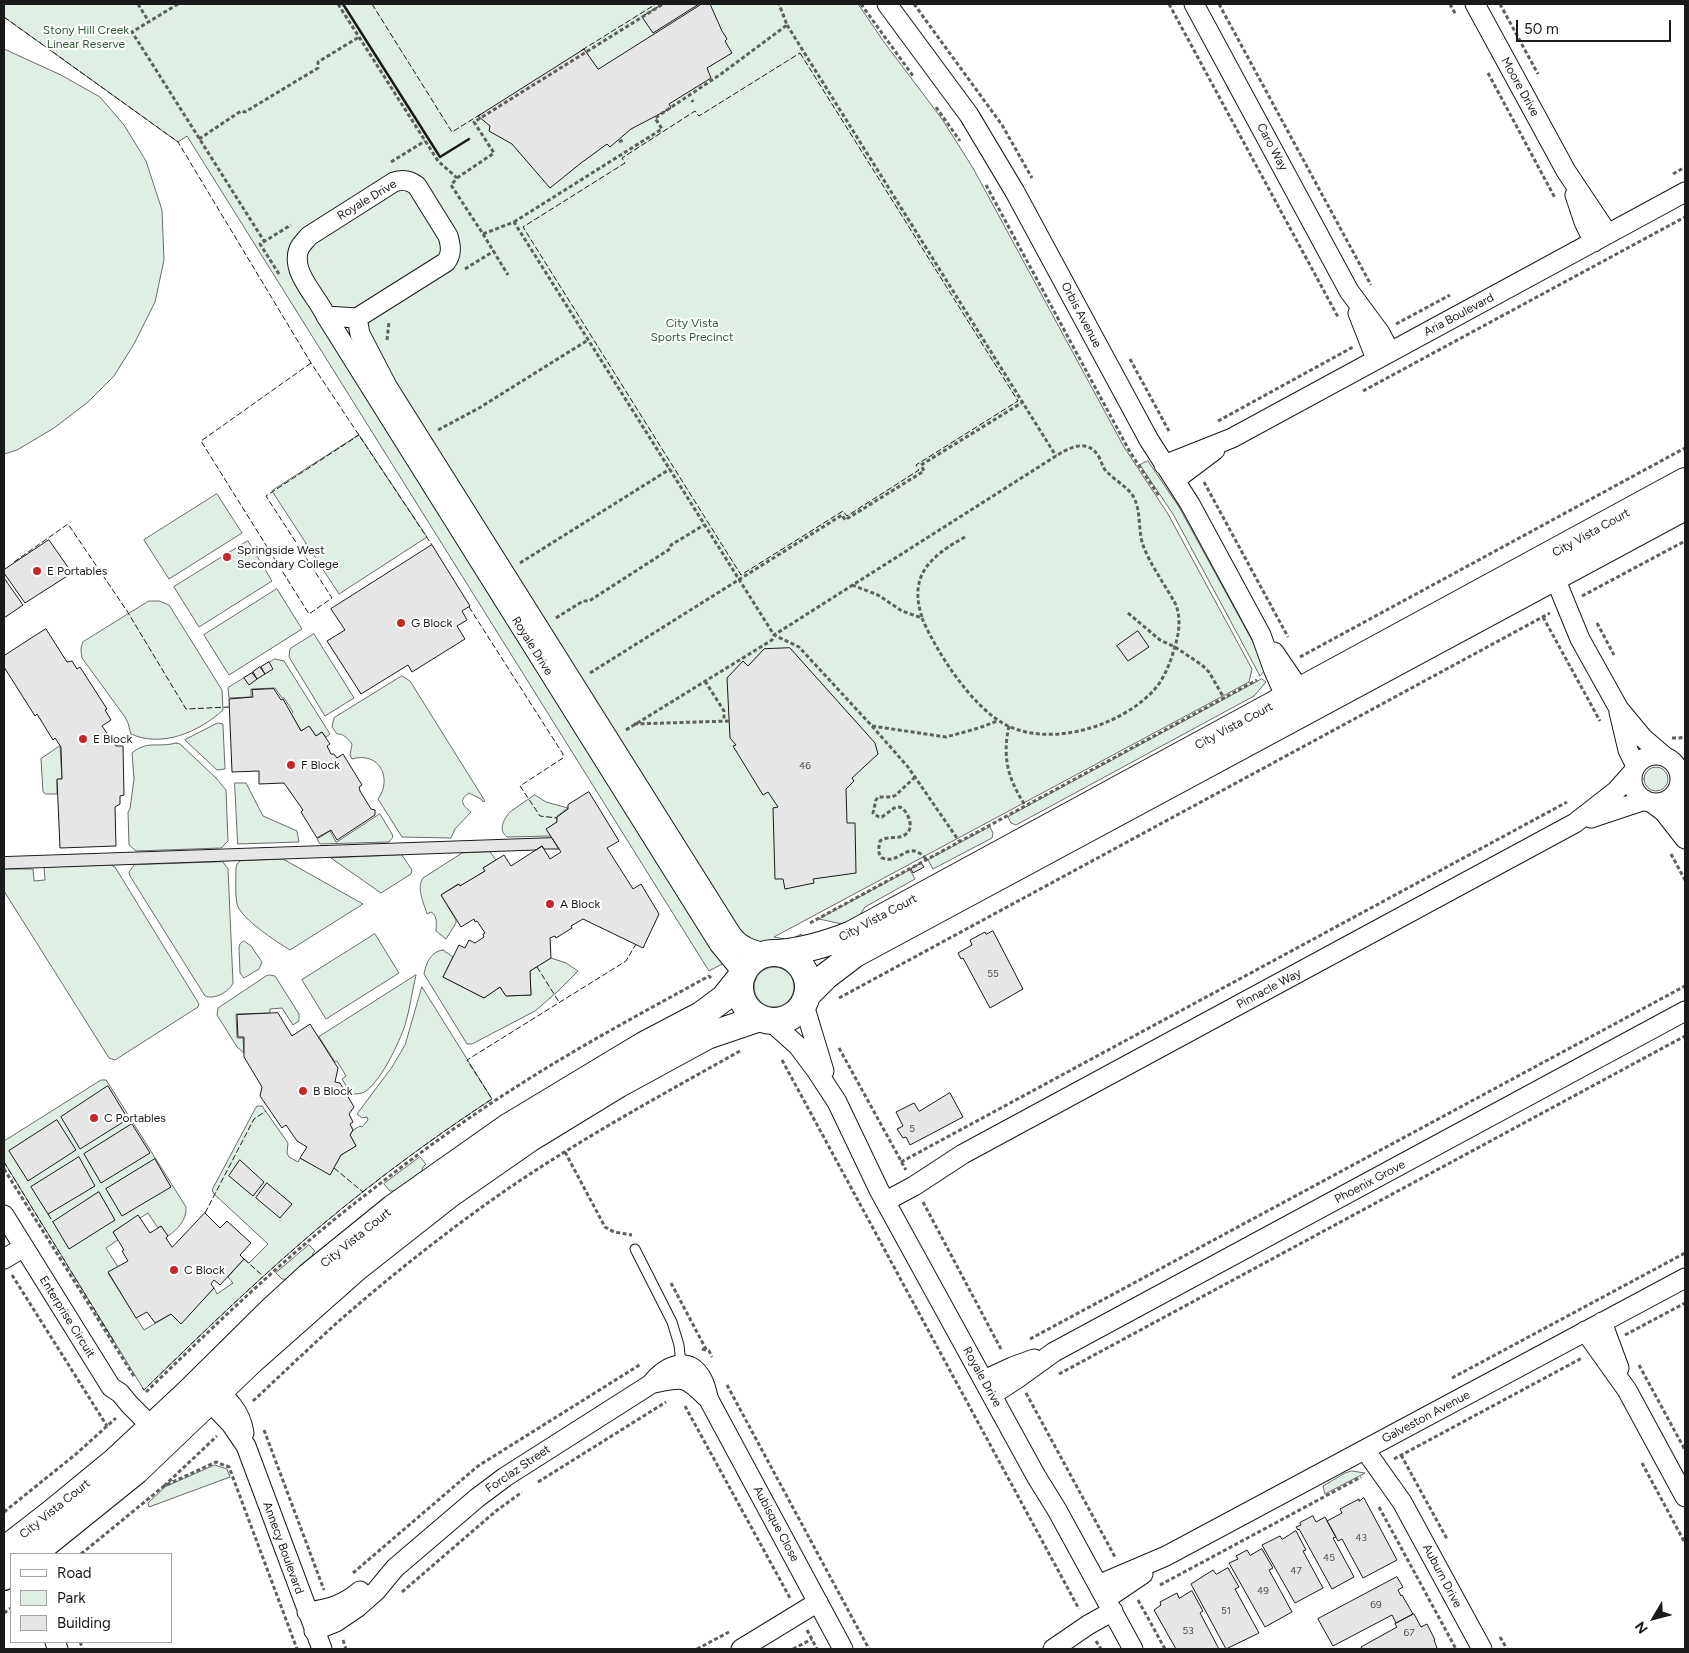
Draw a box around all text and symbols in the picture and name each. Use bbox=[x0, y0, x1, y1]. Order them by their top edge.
scale bar bbox=[1519, 10, 1674, 42]
text: 50 m bbox=[1524, 20, 1559, 38]
park label: Stony Hill Creek Linear Reserve bbox=[43, 23, 129, 51]
street label: Moore Drive bbox=[1498, 55, 1542, 119]
street label: Caro Way bbox=[1253, 121, 1291, 173]
street label: Royale Drive bbox=[335, 177, 399, 223]
street label: Orbis Avenue bbox=[1058, 280, 1104, 350]
street label: Aria Boulevard bbox=[1421, 290, 1497, 340]
park label: City Vista Sports Precinct bbox=[650, 316, 734, 344]
street label: City Vista Court bbox=[1550, 506, 1632, 560]
place label: Springside West Secondary College bbox=[237, 543, 339, 571]
marker: Springside West Secondary College bbox=[221, 551, 233, 563]
place label: E Portables bbox=[47, 564, 107, 578]
marker: E Portables bbox=[31, 565, 43, 577]
street label: Royale Drive bbox=[508, 614, 556, 678]
place label: G Block bbox=[411, 616, 452, 630]
marker: G Block bbox=[395, 617, 407, 629]
street label: City Vista Court bbox=[1192, 699, 1276, 753]
place label: E Block bbox=[93, 732, 132, 746]
marker: E Block bbox=[77, 733, 89, 745]
place label: F Block bbox=[301, 758, 340, 772]
marker: F Block bbox=[285, 759, 297, 771]
house number: 46 bbox=[799, 760, 811, 772]
street label: City Vista Court bbox=[836, 891, 920, 945]
place label: A Block bbox=[560, 897, 600, 911]
marker: A Block bbox=[544, 898, 556, 910]
street label: Pinnacle Way bbox=[1234, 966, 1304, 1012]
house number: 55 bbox=[987, 968, 999, 980]
place label: B Block bbox=[313, 1084, 353, 1098]
marker: B Block bbox=[297, 1085, 309, 1097]
place label: C Portables bbox=[104, 1111, 166, 1125]
marker: C Portables bbox=[88, 1112, 100, 1124]
house number: 5 bbox=[909, 1123, 915, 1135]
street label: Phoenix Grove bbox=[1332, 1157, 1408, 1207]
street label: City Vista Court bbox=[318, 1205, 394, 1271]
place label: C Block bbox=[184, 1263, 225, 1277]
marker: C Block bbox=[168, 1264, 180, 1276]
street label: Enterprise Circuit bbox=[36, 1273, 98, 1361]
street label: Royale Drive bbox=[960, 1344, 1004, 1410]
street label: Galveston Avenue bbox=[1379, 1388, 1473, 1446]
street label: Forclaz Street bbox=[483, 1442, 553, 1496]
street label: City Vista Court bbox=[17, 1476, 93, 1542]
street label: Aubisque Close bbox=[750, 1484, 802, 1564]
street label: Annecy Boulevard bbox=[260, 1500, 306, 1596]
house number: 43 bbox=[1355, 1532, 1367, 1544]
street label: Auburn Drive bbox=[1419, 1542, 1465, 1610]
house number: 45 bbox=[1323, 1552, 1335, 1564]
legend bbox=[10, 1553, 172, 1643]
text: Road bbox=[57, 1564, 92, 1582]
house number: 47 bbox=[1290, 1565, 1302, 1577]
house number: 49 bbox=[1257, 1585, 1269, 1597]
text: Park bbox=[57, 1589, 86, 1607]
north arrow bbox=[1629, 1593, 1679, 1643]
house number: 69 bbox=[1370, 1599, 1382, 1611]
house number: 51 bbox=[1221, 1605, 1231, 1617]
text: Building bbox=[57, 1614, 111, 1632]
text: N bbox=[1632, 1618, 1652, 1637]
house number: 53 bbox=[1182, 1625, 1194, 1637]
house number: 67 bbox=[1403, 1627, 1415, 1639]

